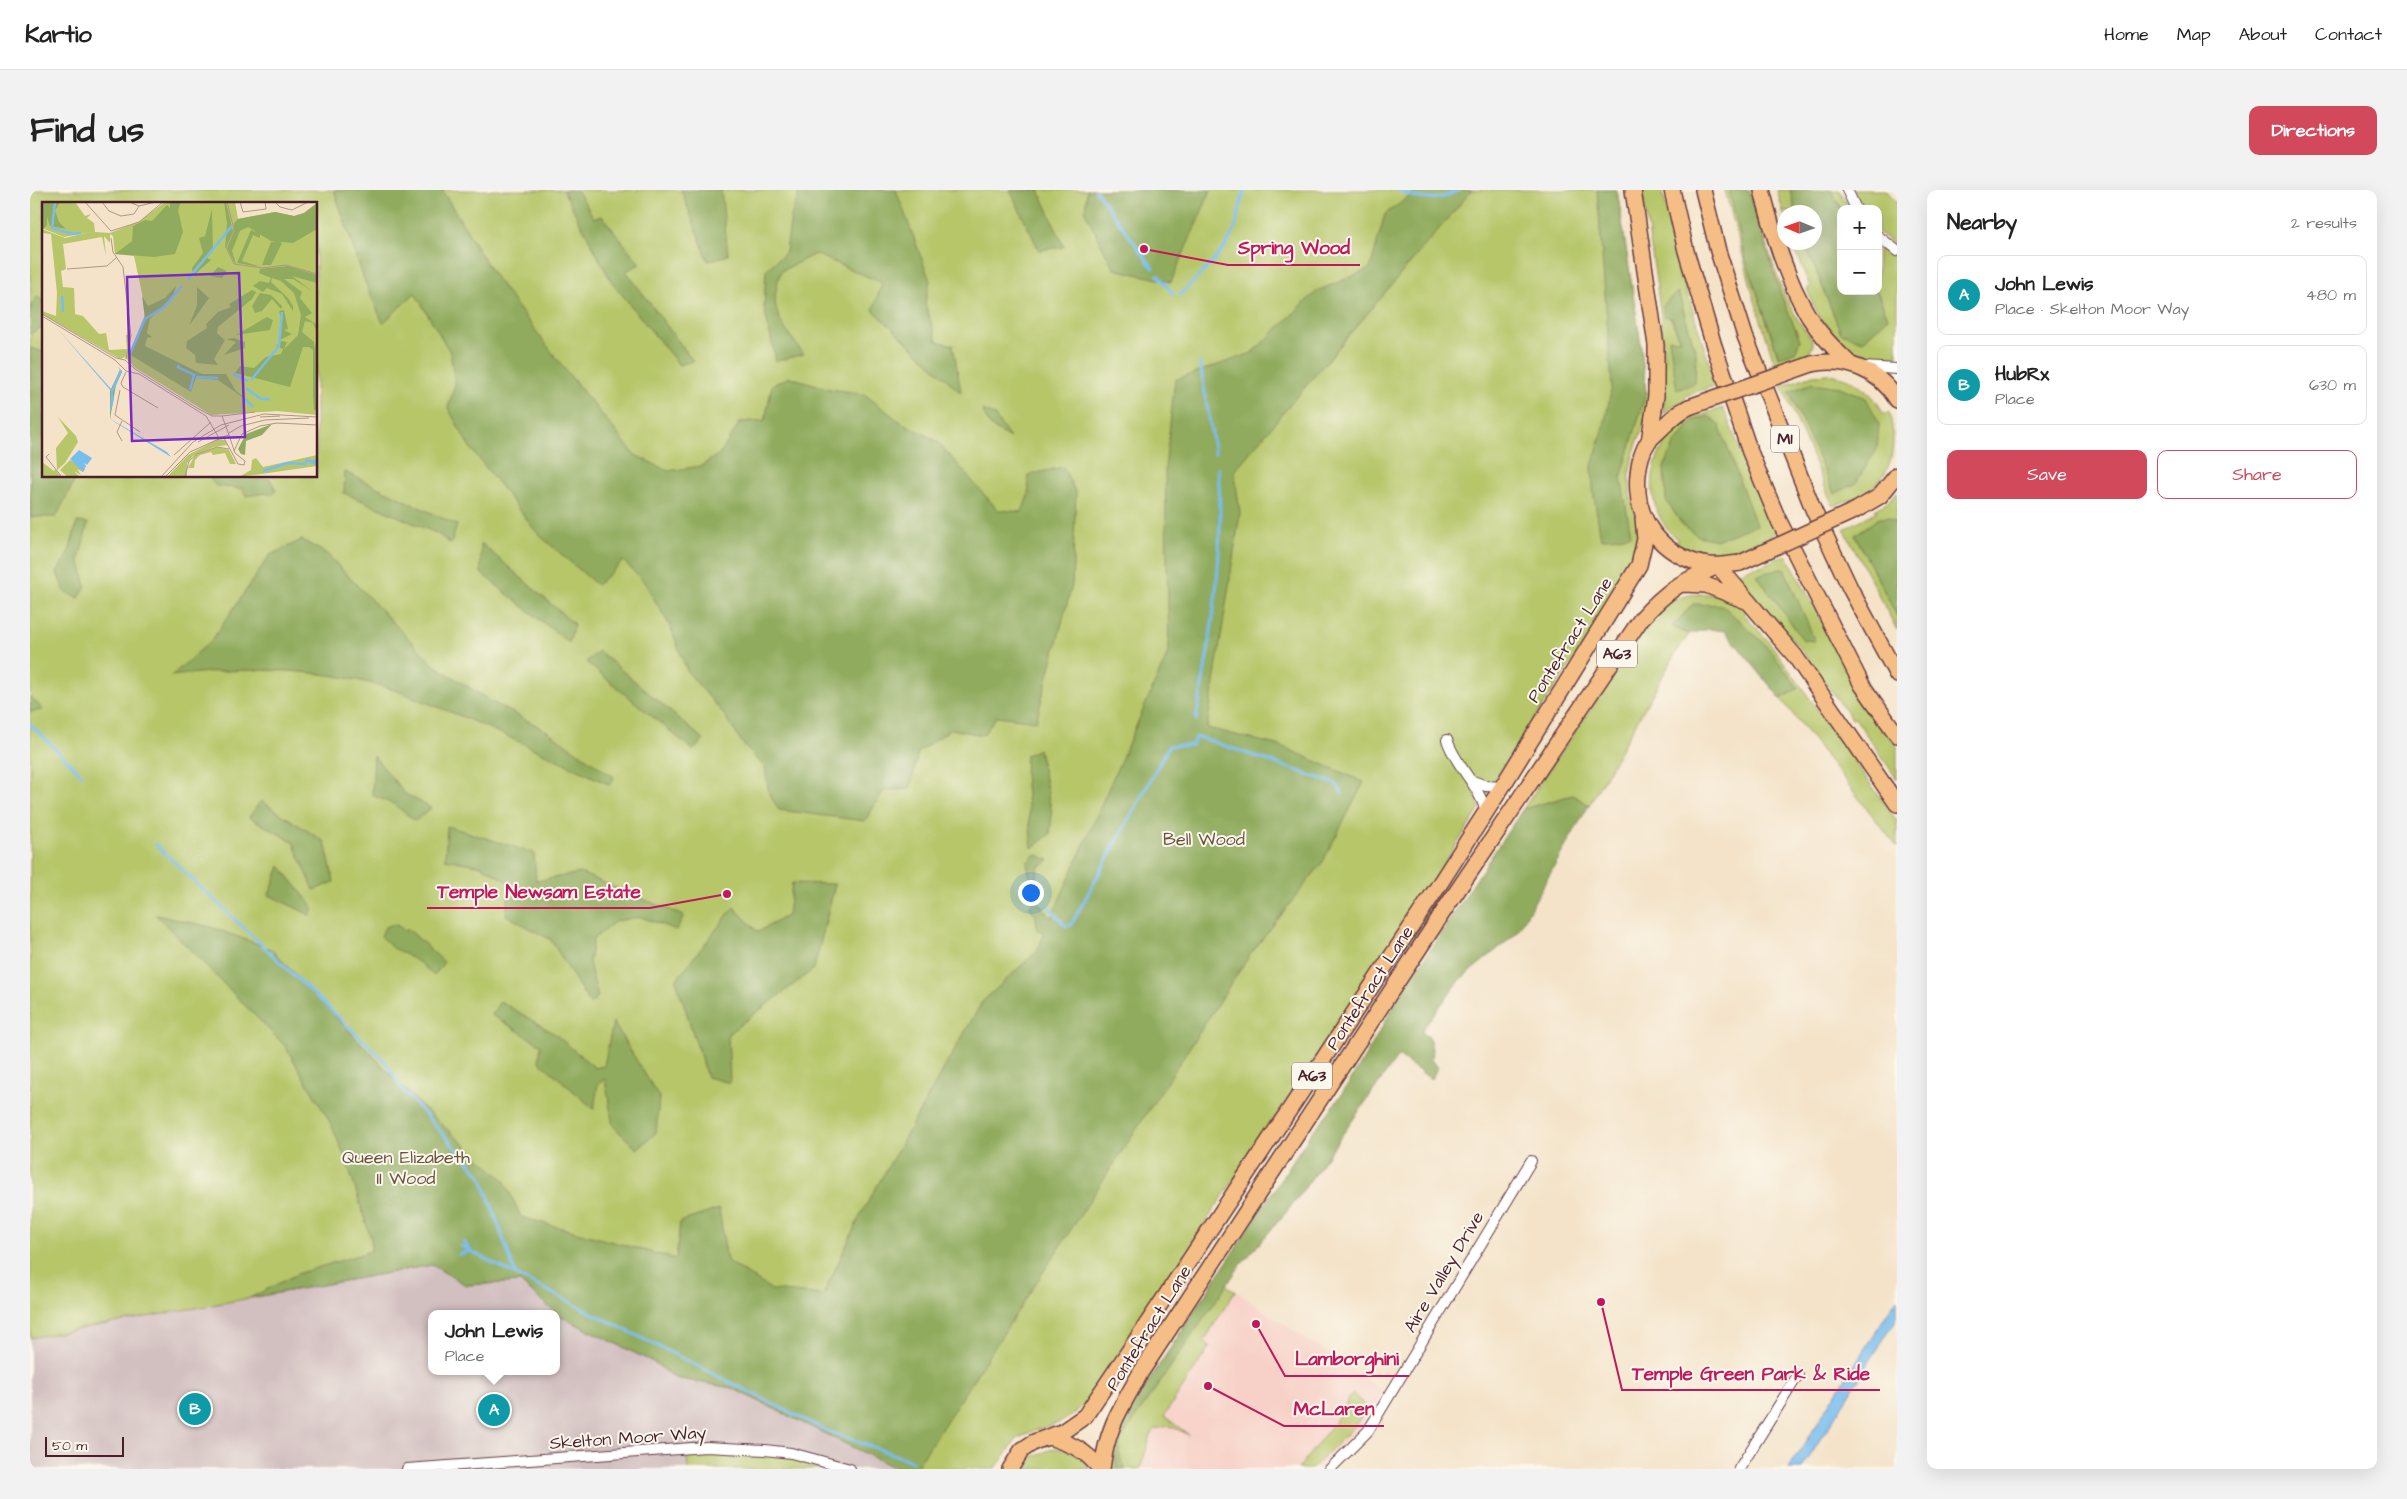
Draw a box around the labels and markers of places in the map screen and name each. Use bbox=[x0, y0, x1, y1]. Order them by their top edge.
callout: Spring Wood bbox=[1228, 231, 1360, 265]
callout: Temple Newsam Estate bbox=[427, 874, 650, 908]
callout: Lamborghini bbox=[1285, 1342, 1409, 1376]
callout: Temple Green Park & Ride bbox=[1622, 1356, 1880, 1390]
pin: B bbox=[179, 1390, 211, 1428]
pin: A bbox=[478, 1391, 510, 1429]
callout: McLaren bbox=[1284, 1392, 1384, 1426]

